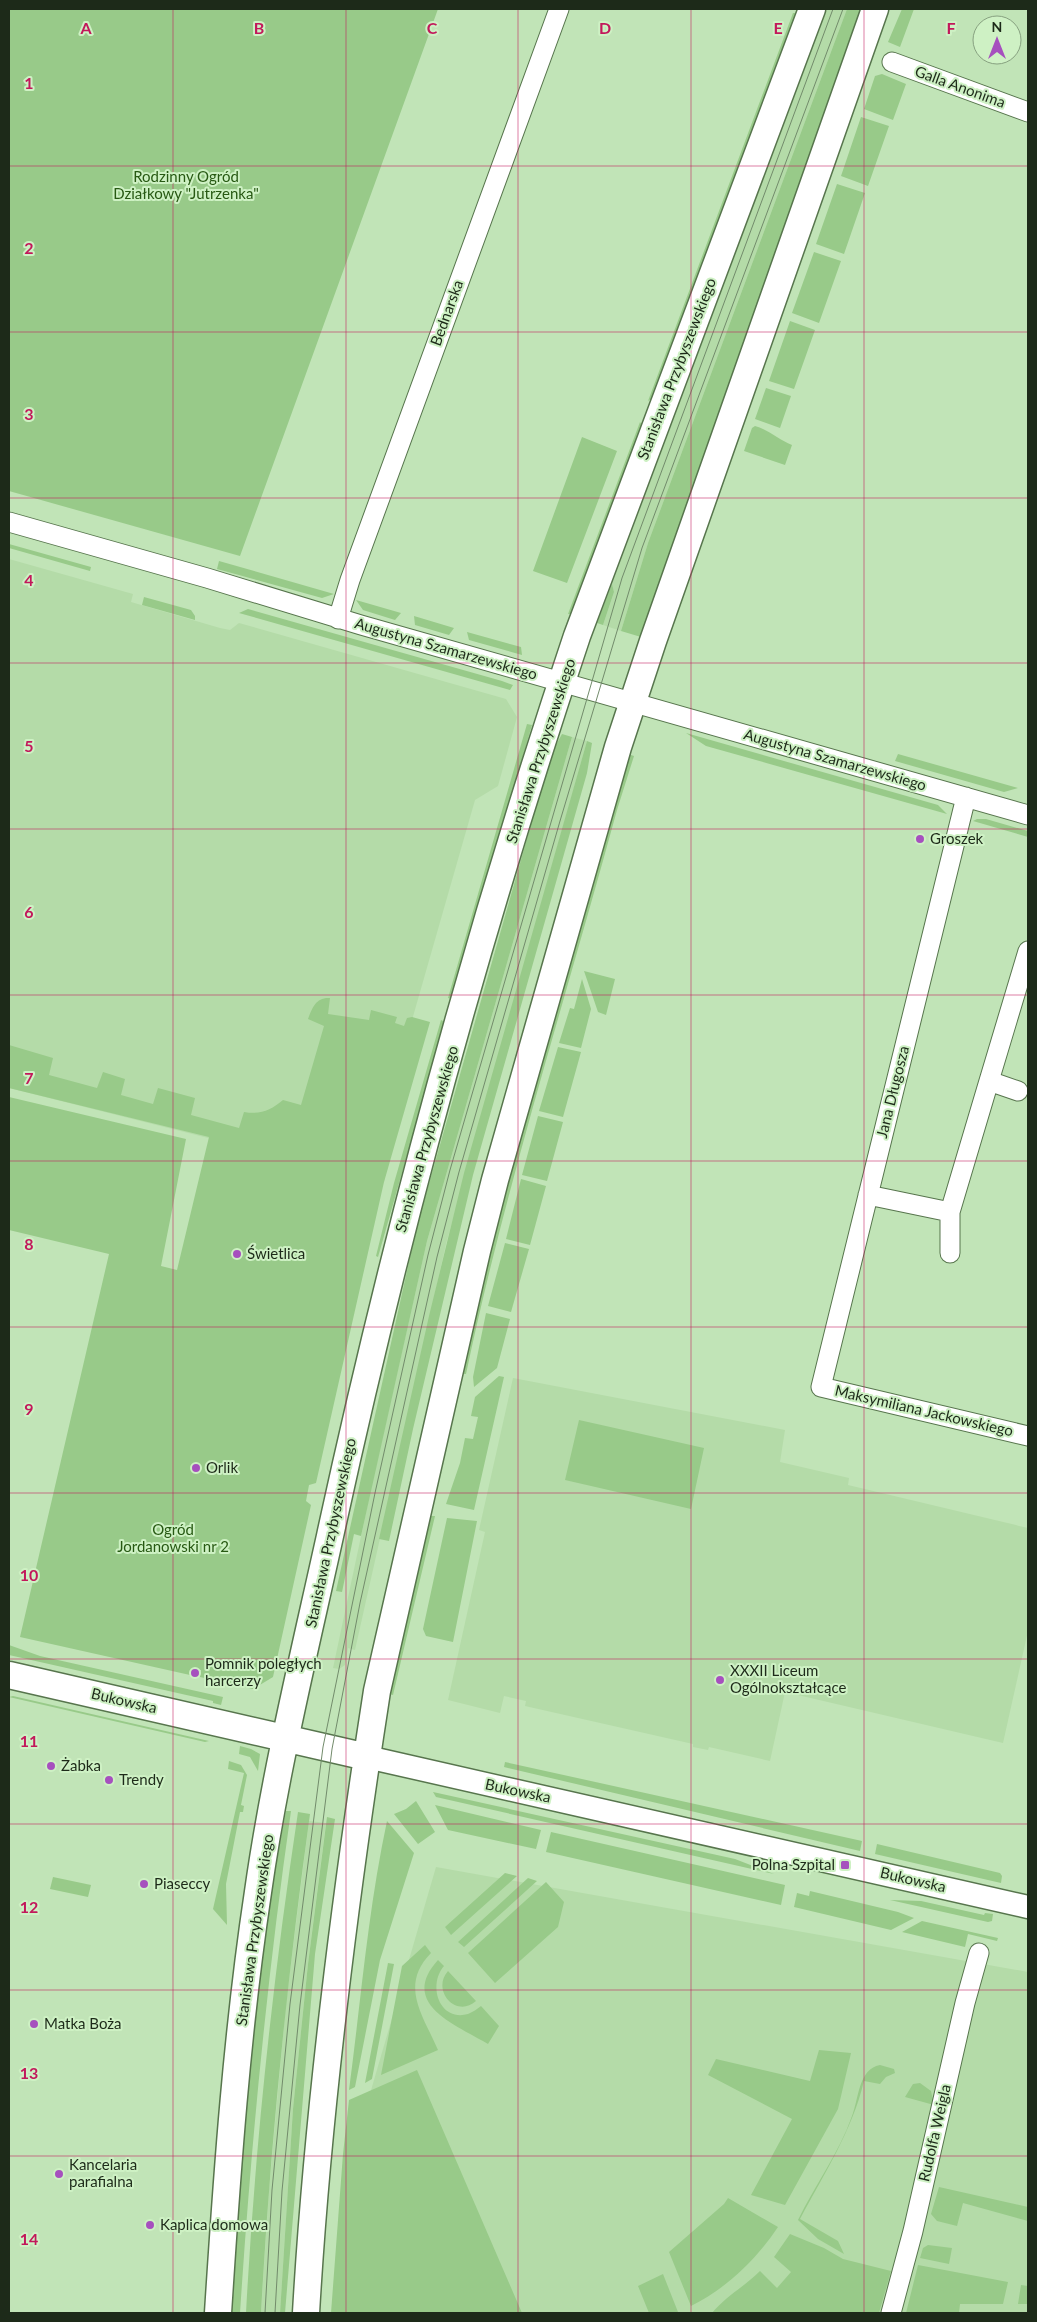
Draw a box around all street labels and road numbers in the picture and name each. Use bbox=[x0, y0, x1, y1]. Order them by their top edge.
street label: Galla Anonima bbox=[913, 61, 1008, 111]
street label: Stanisława Przybyszewskiego bbox=[633, 275, 719, 462]
street label: Bednarska bbox=[426, 277, 466, 348]
street label: Augustyna Szamarzewskiego bbox=[353, 613, 540, 683]
street label: Stanisława Przybyszewskiego bbox=[502, 656, 578, 845]
street label: Augustyna Szamarzewskiego bbox=[742, 724, 929, 794]
street label: Stanisława Przybyszewskiego bbox=[391, 1043, 461, 1234]
street label: Jana Długosza bbox=[872, 1044, 912, 1140]
street label: Maksymiliana Jackowskiego bbox=[833, 1381, 1015, 1439]
street label: Stanisława Przybyszewskiego bbox=[301, 1436, 359, 1629]
street label: Bukowska bbox=[90, 1684, 159, 1716]
street label: Bukowska bbox=[484, 1774, 553, 1806]
street label: Stanisława Przybyszewskiego bbox=[232, 1833, 276, 2027]
street label: Bukowska bbox=[879, 1863, 948, 1895]
street label: Rudolfa Weigla bbox=[914, 2082, 954, 2183]

